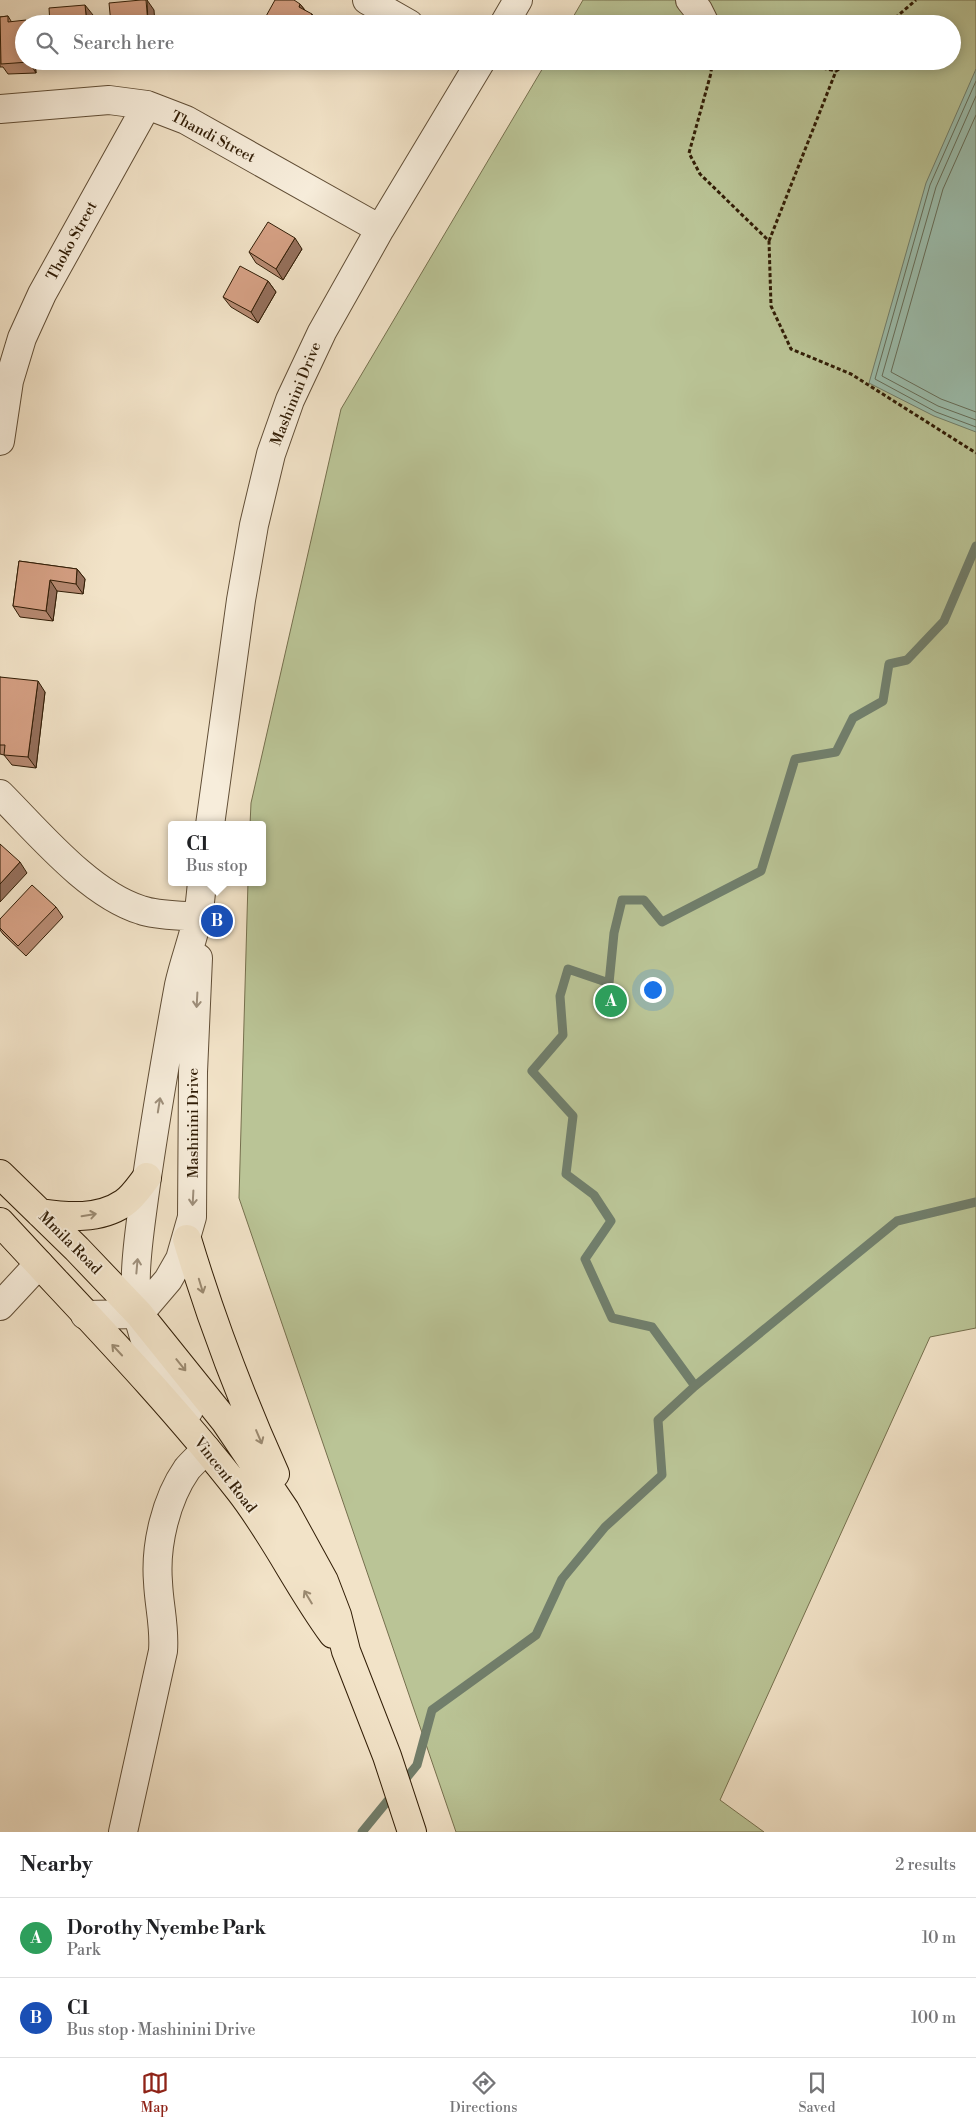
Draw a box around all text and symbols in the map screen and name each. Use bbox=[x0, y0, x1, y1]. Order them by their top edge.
search box bbox=[15, 15, 961, 70]
icon: search bbox=[33, 29, 61, 57]
text: Search here bbox=[73, 31, 174, 55]
street label: Thandi Street bbox=[167, 107, 259, 168]
street label: Thoko Street bbox=[42, 198, 102, 284]
street label: Mashinini Drive bbox=[267, 339, 325, 449]
popup bbox=[168, 821, 266, 886]
text: C1 bbox=[186, 832, 209, 856]
text: Bus stop bbox=[186, 856, 248, 876]
pin: B bbox=[201, 902, 233, 940]
your location bbox=[640, 977, 666, 1003]
pin: A bbox=[595, 982, 627, 1020]
one-way arrow bbox=[192, 992, 201, 1008]
street label: Mashinini Drive bbox=[184, 1068, 203, 1178]
one-way arrow bbox=[155, 1097, 165, 1113]
one-way arrow bbox=[188, 1189, 197, 1205]
street label: Mmila Road bbox=[35, 1208, 106, 1279]
one-way arrow bbox=[80, 1210, 96, 1220]
one-way arrow bbox=[132, 1258, 141, 1274]
one-way arrow bbox=[197, 1277, 207, 1293]
one-way arrow bbox=[111, 1343, 123, 1356]
one-way arrow bbox=[175, 1359, 186, 1372]
one-way arrow bbox=[254, 1429, 264, 1444]
street label: Vincent Road bbox=[189, 1432, 261, 1517]
one-way arrow bbox=[303, 1590, 313, 1604]
text: Nearby bbox=[20, 1852, 93, 1878]
text: 2 results bbox=[895, 1855, 956, 1875]
text: Dorothy Nyembe Park bbox=[67, 1916, 266, 1940]
text: A bbox=[30, 1928, 42, 1948]
text: 10 m bbox=[922, 1928, 956, 1948]
text: Park bbox=[67, 1940, 100, 1960]
text: C1 bbox=[67, 1996, 90, 2020]
text: B bbox=[30, 2008, 42, 2028]
text: 100 m bbox=[911, 2008, 956, 2028]
text: Bus stop · Mashinini Drive bbox=[67, 2020, 256, 2040]
tab: Map bbox=[141, 2069, 169, 2117]
tab: Directions bbox=[450, 2069, 517, 2117]
tab: Saved bbox=[799, 2069, 835, 2117]

